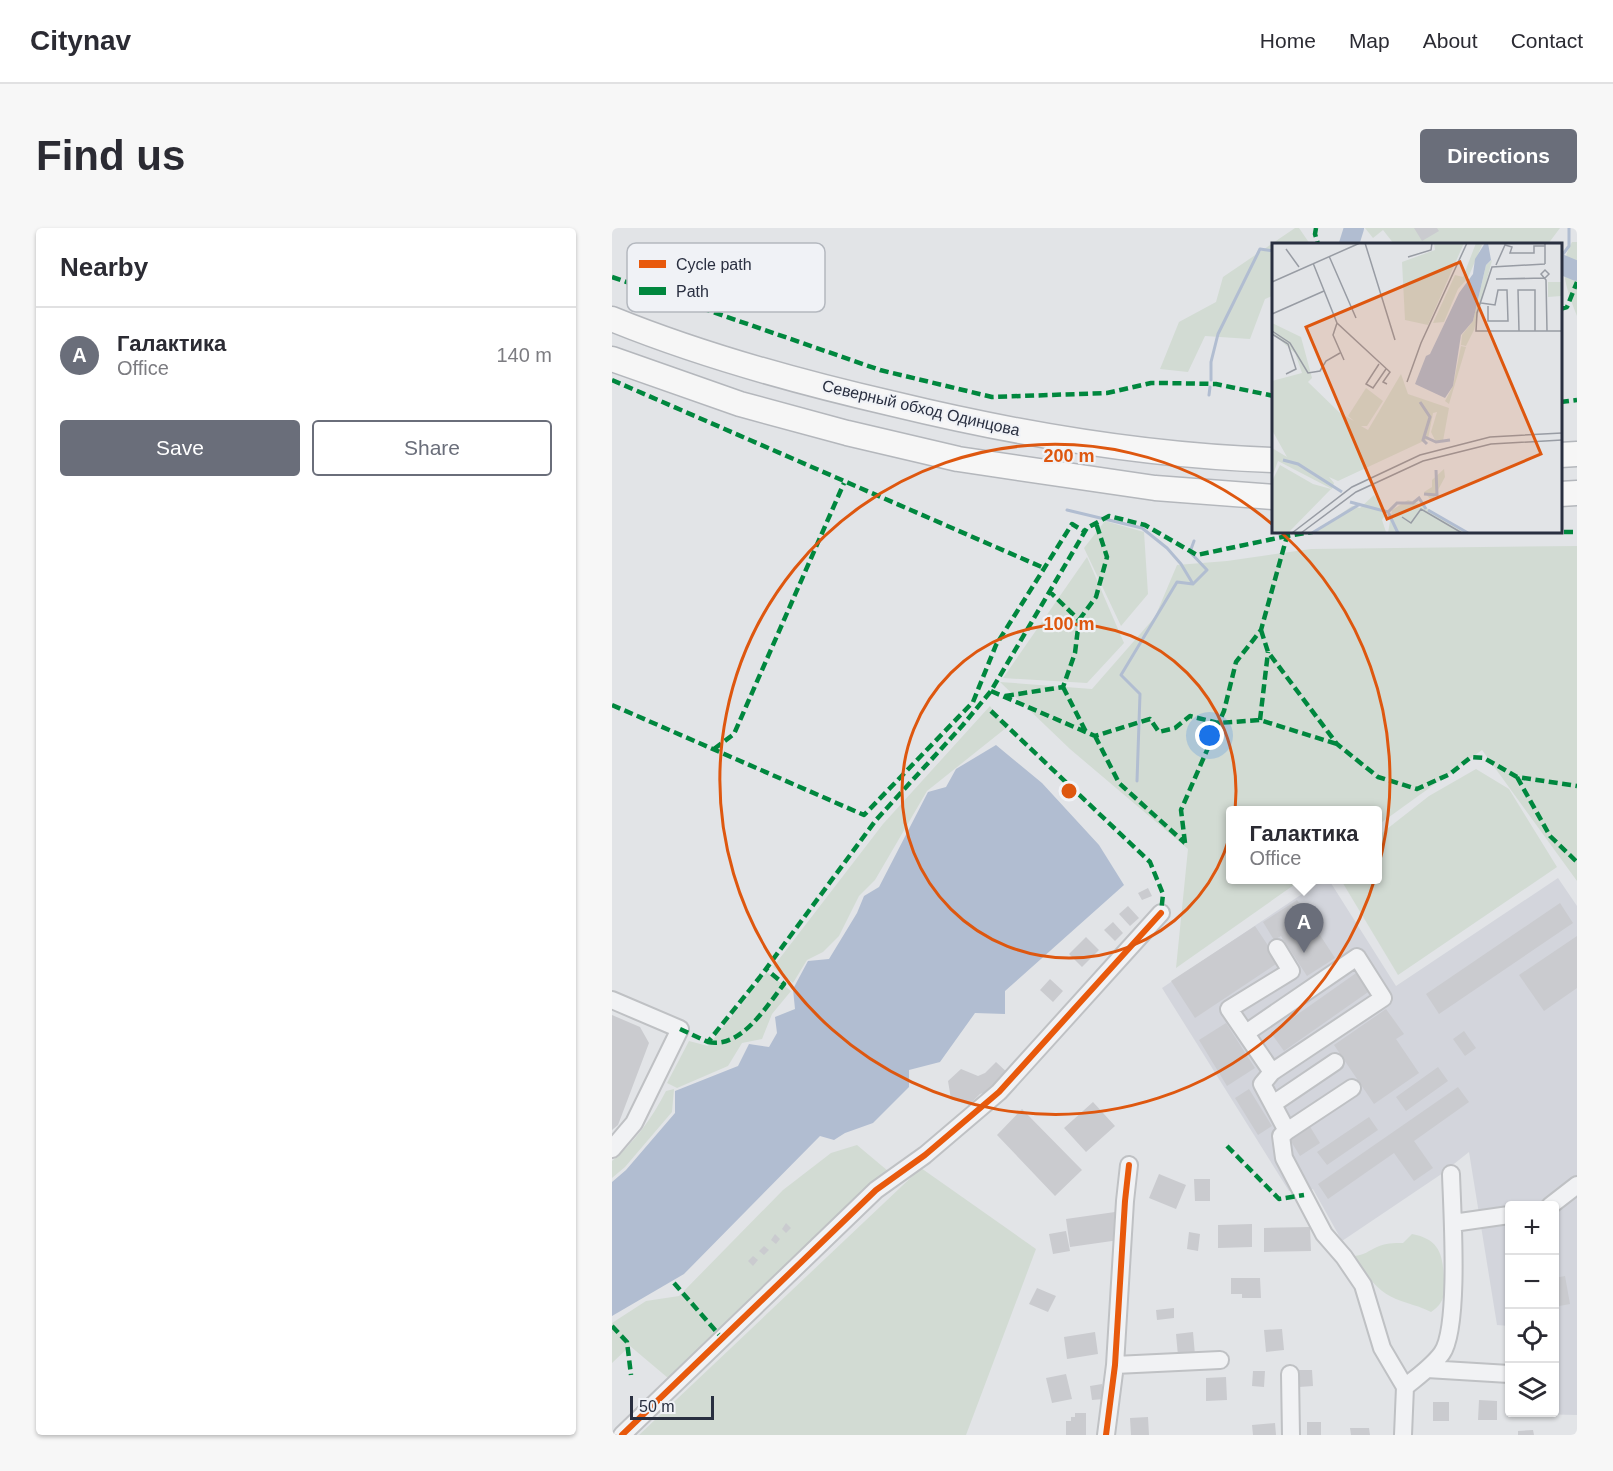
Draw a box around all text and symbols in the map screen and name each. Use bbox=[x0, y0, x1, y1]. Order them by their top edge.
text: Citynav bbox=[30, 25, 131, 56]
text: Home bbox=[1260, 29, 1316, 52]
text: Map bbox=[1349, 29, 1390, 52]
text: About bbox=[1423, 29, 1478, 52]
text: Contact bbox=[1511, 29, 1583, 52]
button: Directions bbox=[1420, 129, 1577, 183]
text: Find us bbox=[36, 132, 185, 179]
legend bbox=[627, 243, 825, 312]
inset map bbox=[1272, 243, 1562, 532]
text: Nearby bbox=[60, 252, 148, 282]
text: Cycle path bbox=[676, 256, 752, 273]
text: Path bbox=[676, 283, 709, 300]
text: Галактика bbox=[117, 331, 226, 356]
text: A bbox=[72, 344, 87, 366]
text: 140 m bbox=[496, 344, 552, 366]
text: Office bbox=[117, 357, 169, 379]
street label: Северный обход Одинцова bbox=[821, 377, 1022, 439]
button: Save bbox=[60, 420, 300, 476]
button: Share bbox=[312, 420, 552, 476]
text: 200 m bbox=[1043, 446, 1095, 466]
text: 100 m bbox=[1043, 614, 1095, 634]
your location bbox=[1195, 721, 1224, 750]
centre of rings bbox=[1059, 781, 1079, 801]
popup bbox=[1226, 806, 1382, 884]
text: Галактика bbox=[1249, 821, 1359, 846]
text: Office bbox=[1249, 847, 1301, 869]
pin: A bbox=[1284, 904, 1324, 953]
map controls bbox=[1505, 1201, 1559, 1417]
button: + bbox=[1505, 1201, 1559, 1255]
button: − bbox=[1505, 1255, 1559, 1309]
button: locate bbox=[1505, 1309, 1559, 1363]
button: layers bbox=[1505, 1363, 1559, 1417]
scale bar bbox=[630, 1393, 714, 1420]
text: 50 m bbox=[639, 1398, 675, 1415]

